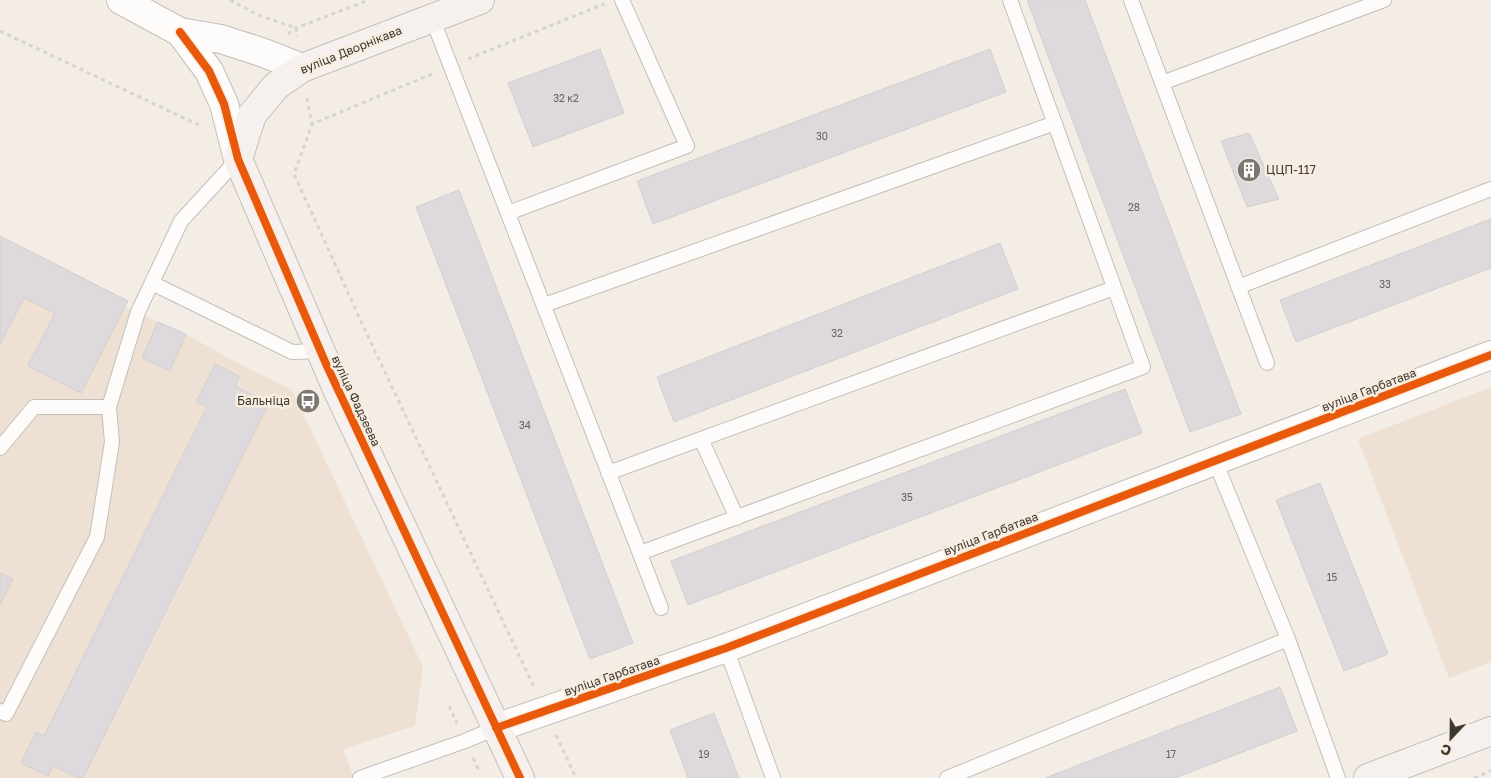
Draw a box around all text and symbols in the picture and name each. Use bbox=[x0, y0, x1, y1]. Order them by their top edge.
street label: вуліца Дворнікава bbox=[298, 22, 404, 77]
house number: 32 к2 bbox=[553, 92, 579, 104]
house number: 30 bbox=[816, 130, 828, 142]
building icon: ЦЦП-117 bbox=[1236, 157, 1262, 183]
place label: ЦЦП-117 bbox=[1266, 162, 1316, 177]
house number: 28 bbox=[1128, 201, 1140, 213]
house number: 33 bbox=[1379, 278, 1391, 290]
house number: 32 bbox=[831, 327, 843, 339]
street label: вуліца Фадзеева bbox=[329, 353, 384, 449]
street label: вуліца Гарбатава bbox=[1319, 365, 1418, 414]
bus stop icon: Бальніца bbox=[295, 388, 321, 414]
place label: Бальніца bbox=[237, 393, 290, 408]
house number: 34 bbox=[519, 419, 531, 431]
house number: 35 bbox=[901, 491, 913, 503]
street label: вуліца Гарбатава bbox=[941, 509, 1040, 558]
house number: 15 bbox=[1327, 571, 1338, 583]
street label: вуліца Гарбатава bbox=[562, 652, 662, 699]
north arrow bbox=[1426, 713, 1476, 763]
text: С bbox=[1438, 741, 1454, 760]
house number: 19 bbox=[699, 748, 709, 760]
house number: 17 bbox=[1166, 748, 1176, 760]

